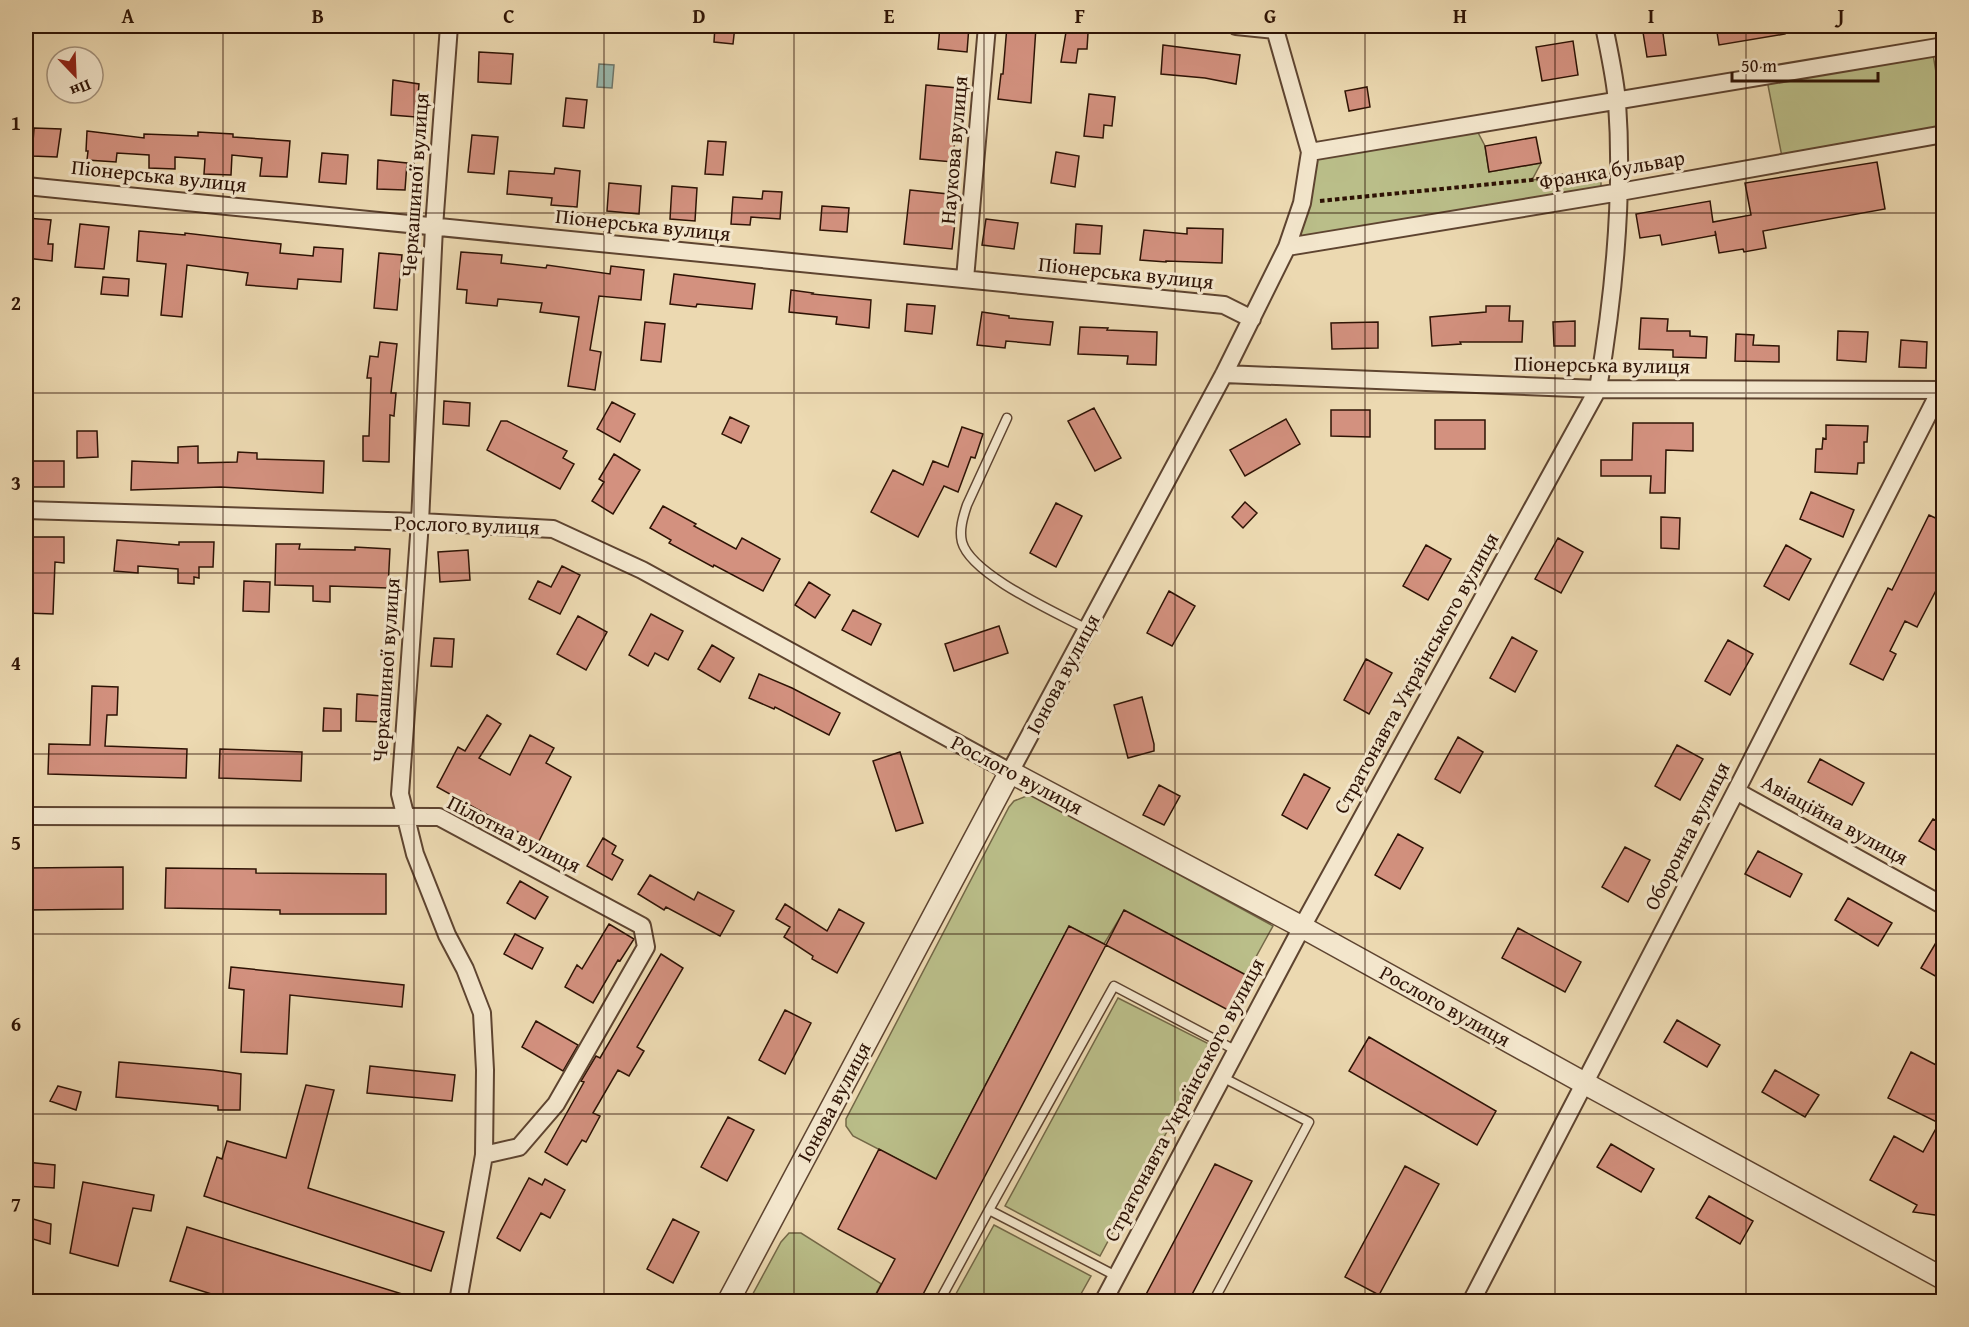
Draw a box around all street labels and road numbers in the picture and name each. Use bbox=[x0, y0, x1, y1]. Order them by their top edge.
street label: Наукова вулиця bbox=[932, 74, 975, 225]
street label: Черкашиної вулиця bbox=[393, 91, 436, 278]
street label: Франка бульвар bbox=[1537, 141, 1687, 198]
street label: Піонерська вулиця bbox=[70, 151, 249, 200]
street label: Піонерська вулиця bbox=[554, 200, 733, 249]
street label: Піонерська вулиця bbox=[1037, 248, 1216, 297]
street label: Піонерська вулиця bbox=[1514, 347, 1691, 382]
street label: Рослого вулиця bbox=[394, 506, 541, 543]
street label: Стратонавта Українського вулиця bbox=[1325, 526, 1506, 819]
street label: Черкашиної вулиця bbox=[364, 576, 407, 763]
street label: Іонова вулиця bbox=[1018, 608, 1108, 740]
street label: Рослого вулиця bbox=[946, 727, 1089, 823]
street label: Оборонна вулиця bbox=[1636, 756, 1737, 915]
street label: Авіаційна вулиця bbox=[1756, 766, 1915, 873]
street label: Пілотна вулиця bbox=[442, 787, 587, 881]
street label: Стратонавта Українського вулиця bbox=[1095, 952, 1272, 1247]
street label: Рослого вулиця bbox=[1374, 957, 1517, 1055]
street label: Іонова вулиця bbox=[789, 1036, 879, 1168]

